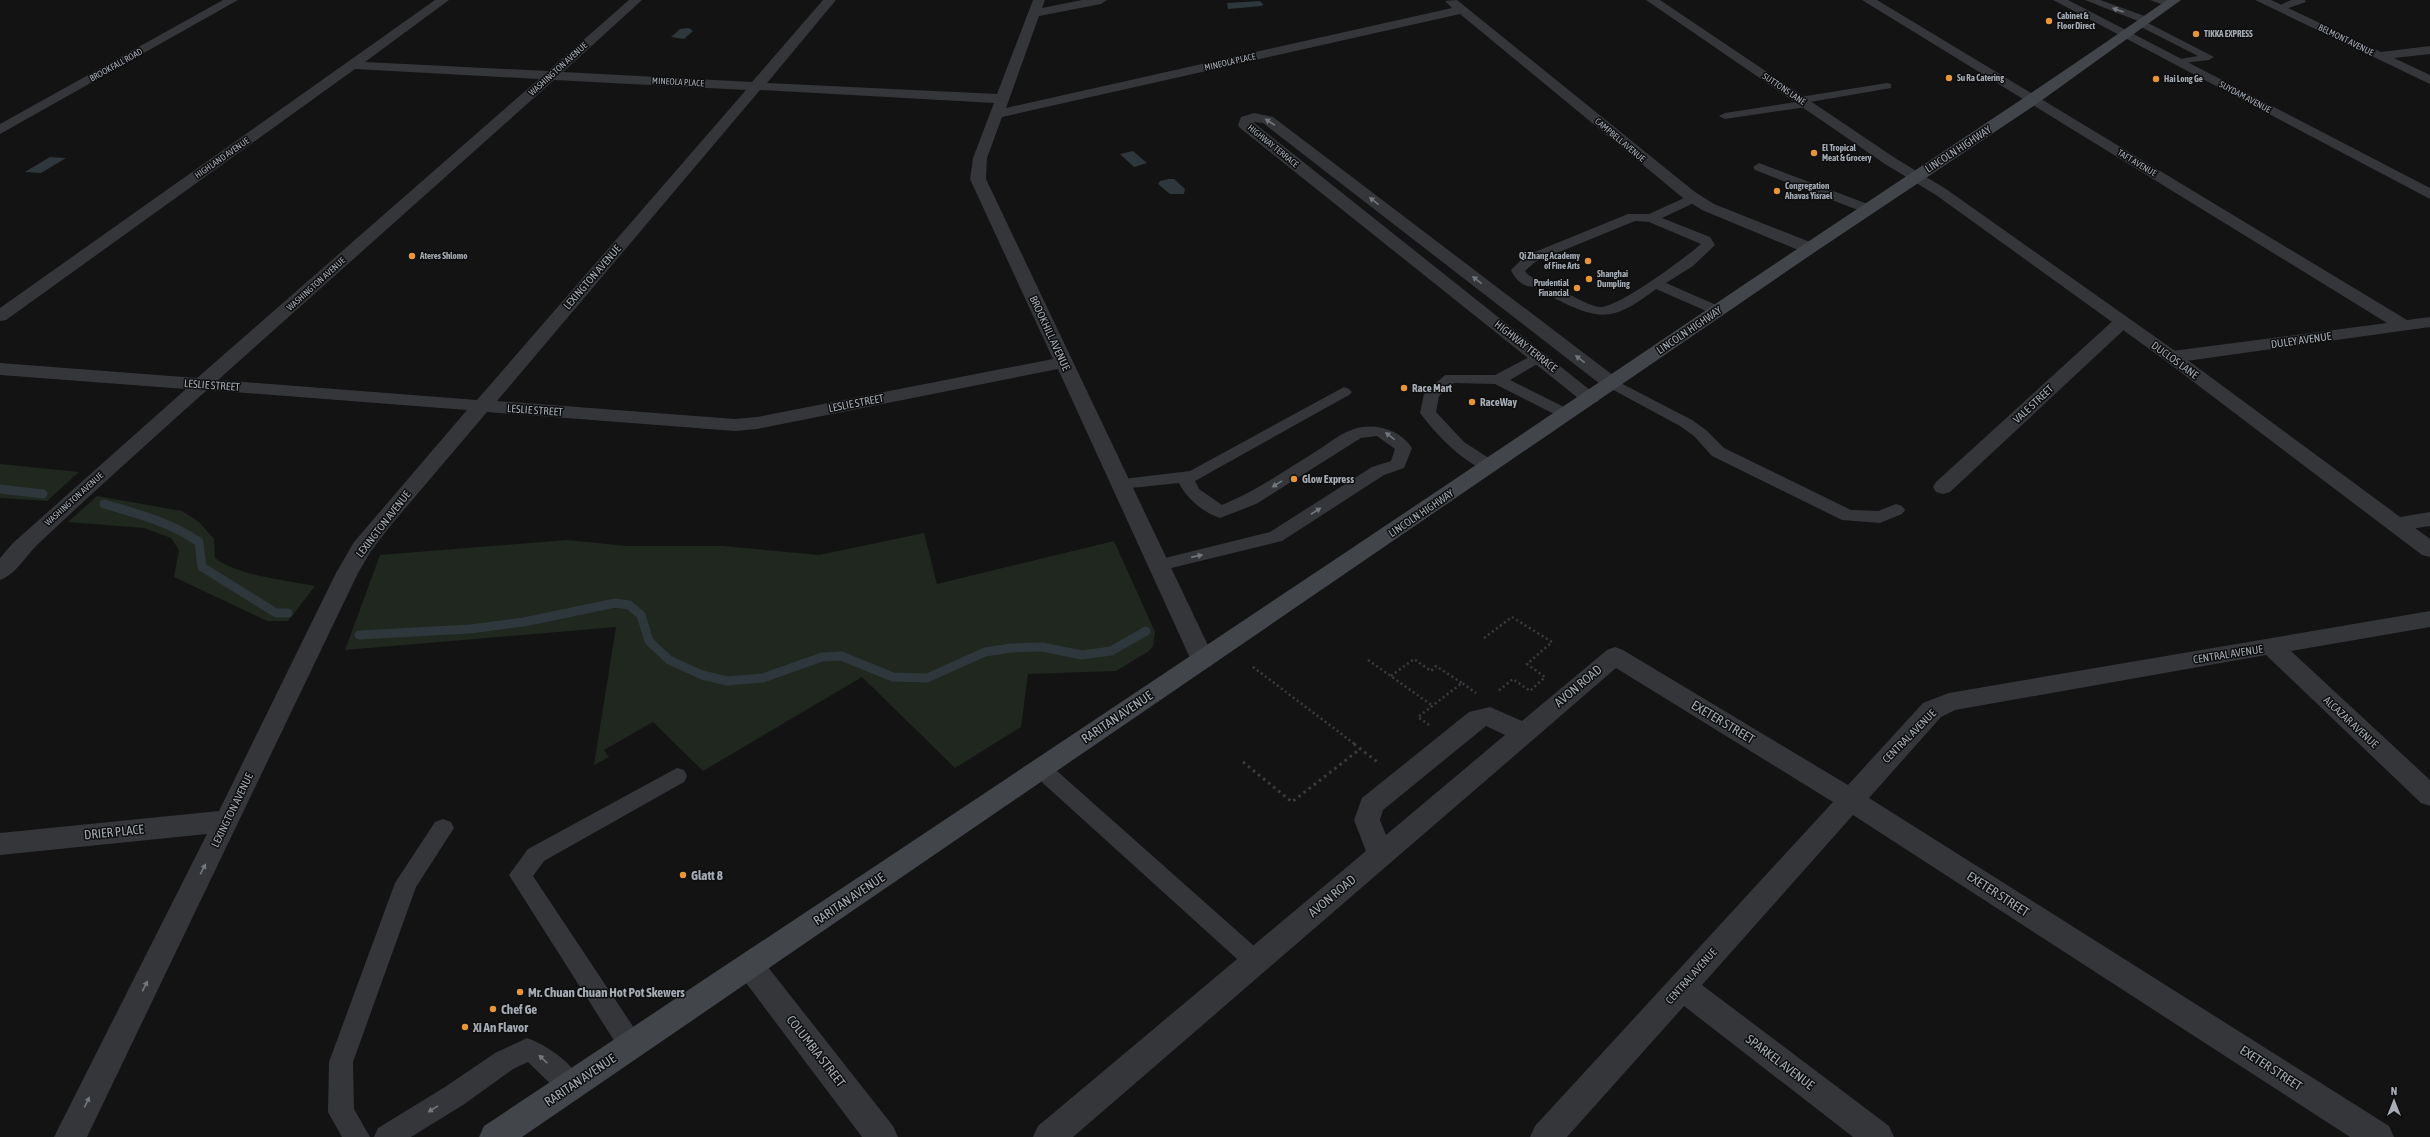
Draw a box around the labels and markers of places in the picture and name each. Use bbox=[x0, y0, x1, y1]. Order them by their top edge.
place label: Cabinet & Floor Direct bbox=[2057, 11, 2095, 31]
marker: Cabinet & Floor Direct bbox=[2044, 16, 2054, 26]
marker: TIKKA EXPRESS bbox=[2191, 29, 2201, 39]
place label: TIKKA EXPRESS bbox=[2204, 29, 2253, 39]
marker: Su Ra Catering bbox=[1944, 73, 1954, 83]
place label: Su Ra Catering bbox=[1957, 73, 2004, 83]
marker: Hai Long Ge bbox=[2151, 74, 2161, 84]
place label: Hai Long Ge bbox=[2164, 74, 2203, 84]
place label: El Tropical Meat & Grocery bbox=[1822, 143, 1872, 163]
marker: El Tropical Meat & Grocery bbox=[1809, 148, 1819, 158]
place label: Congregation Ahavas Yisrael bbox=[1784, 181, 1833, 201]
marker: Congregation Ahavas Yisrael bbox=[1772, 186, 1782, 196]
marker: Ateres Shlomo bbox=[407, 251, 417, 261]
place label: Ateres Shlomo bbox=[419, 251, 468, 261]
place label: Qi Zhang Academy of Fine Arts bbox=[1519, 251, 1581, 271]
marker: Qi Zhang Academy of Fine Arts bbox=[1583, 256, 1593, 266]
place label: Shanghai Dumpling bbox=[1597, 269, 1630, 289]
marker: Shanghai Dumpling bbox=[1584, 274, 1594, 284]
place label: Prudential Financial bbox=[1534, 278, 1570, 298]
marker: Prudential Financial bbox=[1572, 283, 1582, 293]
place label: Race Mart bbox=[1412, 382, 1453, 394]
marker: Race Mart bbox=[1399, 383, 1409, 393]
place label: RaceWay bbox=[1480, 396, 1517, 408]
marker: RaceWay bbox=[1467, 397, 1477, 407]
place label: Glow Express bbox=[1302, 473, 1354, 485]
marker: Glow Express bbox=[1289, 474, 1299, 484]
place label: Glatt 8 bbox=[691, 868, 723, 883]
marker: Glatt 8 bbox=[678, 870, 688, 880]
place label: Mr. Chuan Chuan Hot Pot Skewers bbox=[528, 985, 685, 1000]
marker: Mr. Chuan Chuan Hot Pot Skewers bbox=[515, 987, 525, 997]
place label: Chef Ge bbox=[501, 1002, 537, 1017]
marker: Chef Ge bbox=[488, 1004, 498, 1014]
place label: Xi An Flavor bbox=[472, 1020, 529, 1035]
marker: Xi An Flavor bbox=[460, 1022, 470, 1032]

